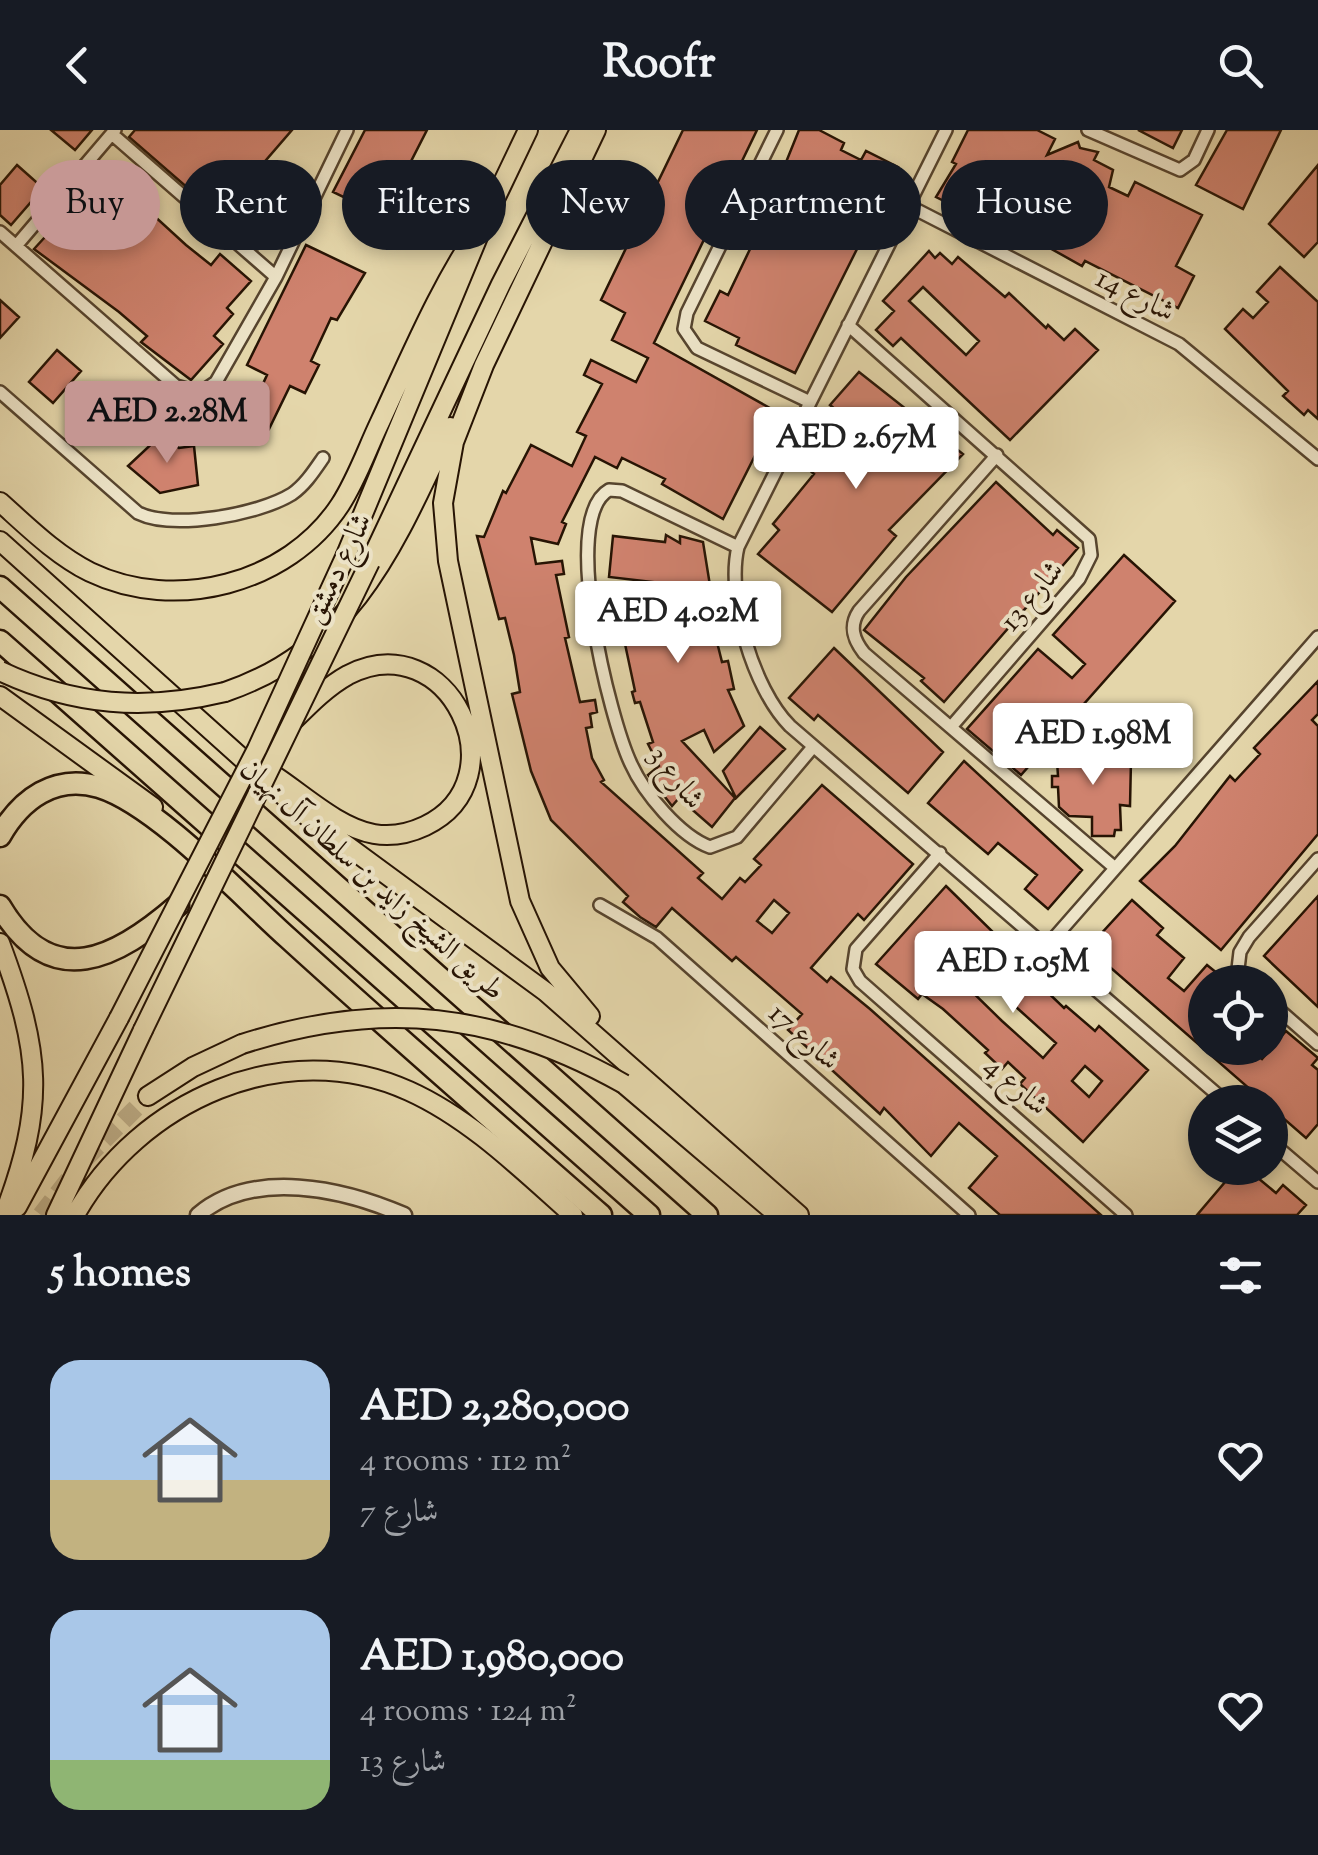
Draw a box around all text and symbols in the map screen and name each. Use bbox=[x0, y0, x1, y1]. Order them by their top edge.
text: Roofr bbox=[603, 33, 715, 98]
icon: back bbox=[50, 38, 105, 93]
icon: search bbox=[1213, 38, 1268, 93]
chip: Buy bbox=[30, 160, 160, 250]
chip: Rent bbox=[180, 160, 322, 250]
chip: Filters bbox=[342, 160, 506, 250]
chip: New bbox=[526, 160, 665, 250]
chip: Apartment bbox=[685, 160, 921, 250]
chip: House bbox=[941, 160, 1108, 250]
street label: شارع 14 bbox=[1087, 258, 1182, 335]
pin: AED 2.28M bbox=[53, 381, 281, 466]
text: AED 2.28M bbox=[87, 390, 247, 436]
pin: AED 2.67M bbox=[742, 407, 970, 492]
text: AED 2.67M bbox=[776, 416, 936, 462]
street label: شارع دمشق bbox=[294, 506, 386, 632]
street label: شارع 13 bbox=[990, 552, 1076, 642]
pin: AED 4.02M bbox=[564, 581, 792, 666]
text: AED 4.02M bbox=[597, 590, 759, 636]
pin: AED 1.98M bbox=[979, 703, 1207, 788]
text: AED 1.98M bbox=[1015, 712, 1171, 758]
street label: شارع 3 bbox=[636, 737, 714, 820]
street label: طريق الشيخ زايد بن سلطان آل نهيان bbox=[227, 750, 514, 1014]
pin: AED 1.05M bbox=[899, 931, 1127, 1016]
text: AED 1.05M bbox=[937, 940, 1089, 986]
map controls bbox=[1188, 965, 1288, 1185]
button: locate bbox=[1188, 965, 1288, 1065]
street label: شارع 17 bbox=[757, 994, 849, 1083]
street label: شارع 4 bbox=[973, 1047, 1057, 1128]
button: layers bbox=[1188, 1085, 1288, 1185]
text: 5 homes bbox=[50, 1245, 191, 1305]
icon: filters bbox=[1213, 1248, 1268, 1303]
text: AED 2,280,000 bbox=[360, 1379, 630, 1439]
icon: home bbox=[130, 1400, 250, 1520]
icon: heart bbox=[1213, 1433, 1268, 1488]
text: 4 rooms · 112 m² bbox=[360, 1439, 572, 1485]
text: شارع 7 bbox=[360, 1490, 438, 1536]
text: AED 1,980,000 bbox=[360, 1629, 624, 1689]
icon: home bbox=[130, 1650, 250, 1770]
icon: heart bbox=[1213, 1683, 1268, 1738]
text: 4 rooms · 124 m² bbox=[360, 1689, 577, 1735]
text: شارع 13 bbox=[360, 1740, 446, 1786]

